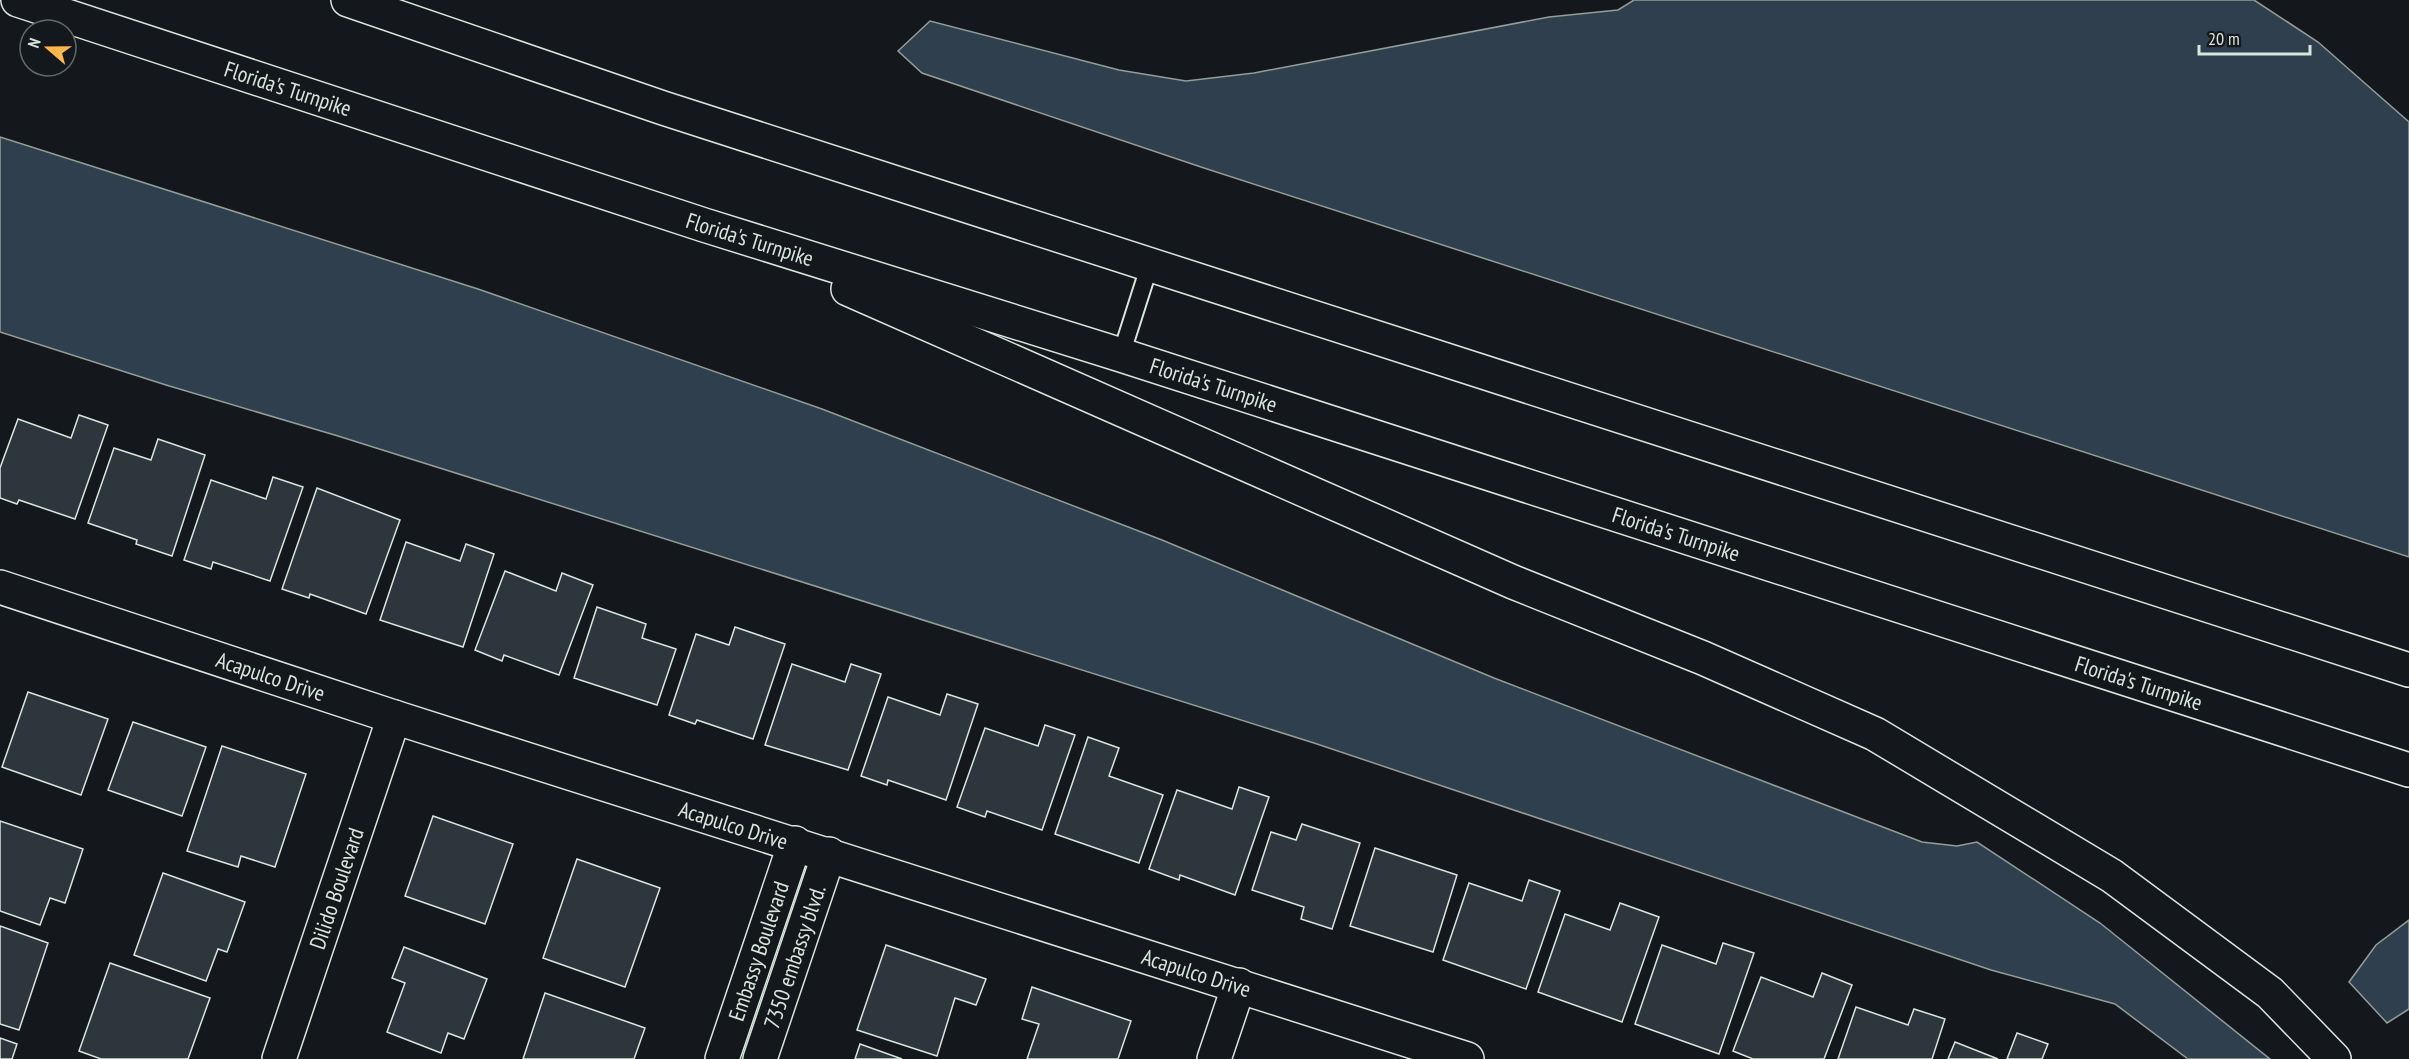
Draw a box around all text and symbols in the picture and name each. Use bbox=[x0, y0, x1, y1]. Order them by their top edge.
north arrow bbox=[18, 18, 78, 78]
scale bar bbox=[2199, 18, 2310, 56]
text: 20 m bbox=[2208, 27, 2240, 50]
text: N bbox=[23, 35, 45, 50]
street label: Florida's Turnpike bbox=[221, 55, 355, 122]
street label: Florida's Turnpike bbox=[683, 206, 817, 272]
street label: Florida's Turnpike bbox=[1146, 351, 1281, 418]
street label: Florida's Turnpike bbox=[1609, 500, 1743, 567]
street label: Acapulco Drive bbox=[213, 645, 329, 707]
street label: Florida's Turnpike bbox=[2072, 649, 2206, 716]
street label: Acapulco Drive bbox=[675, 795, 791, 856]
street label: Dilido Boulevard bbox=[303, 824, 370, 953]
street label: Embassy Boulevard bbox=[722, 878, 795, 1024]
street label: 7350 embassy blvd. bbox=[757, 881, 832, 1032]
street label: Acapulco Drive bbox=[1138, 942, 1254, 1003]

